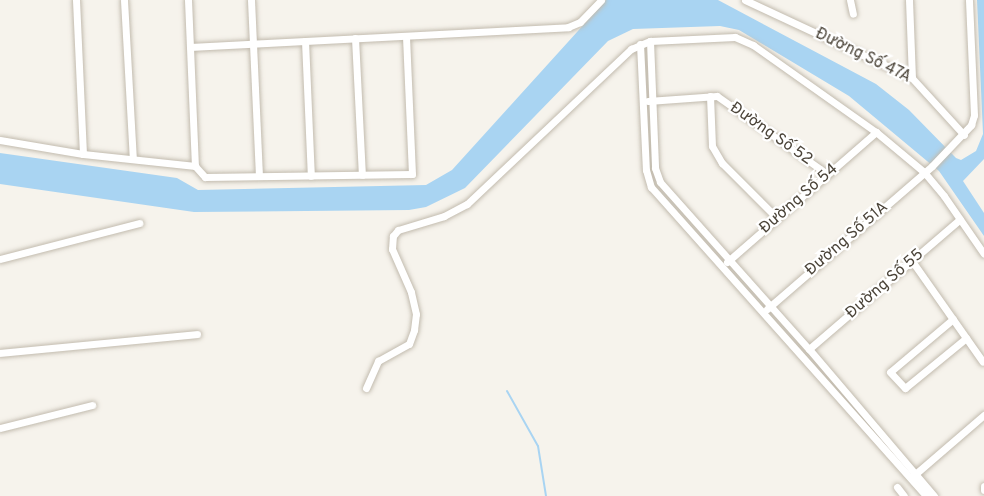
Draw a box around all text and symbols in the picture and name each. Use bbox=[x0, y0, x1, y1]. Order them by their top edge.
street label: Đường Số 47A bbox=[812, 25, 914, 87]
street label: Đường Số 52 bbox=[726, 98, 816, 170]
street label: Đường Số 54 bbox=[756, 160, 842, 238]
street label: Đường Số 51A bbox=[802, 198, 892, 280]
street label: Đường Số 55 bbox=[842, 245, 928, 323]

